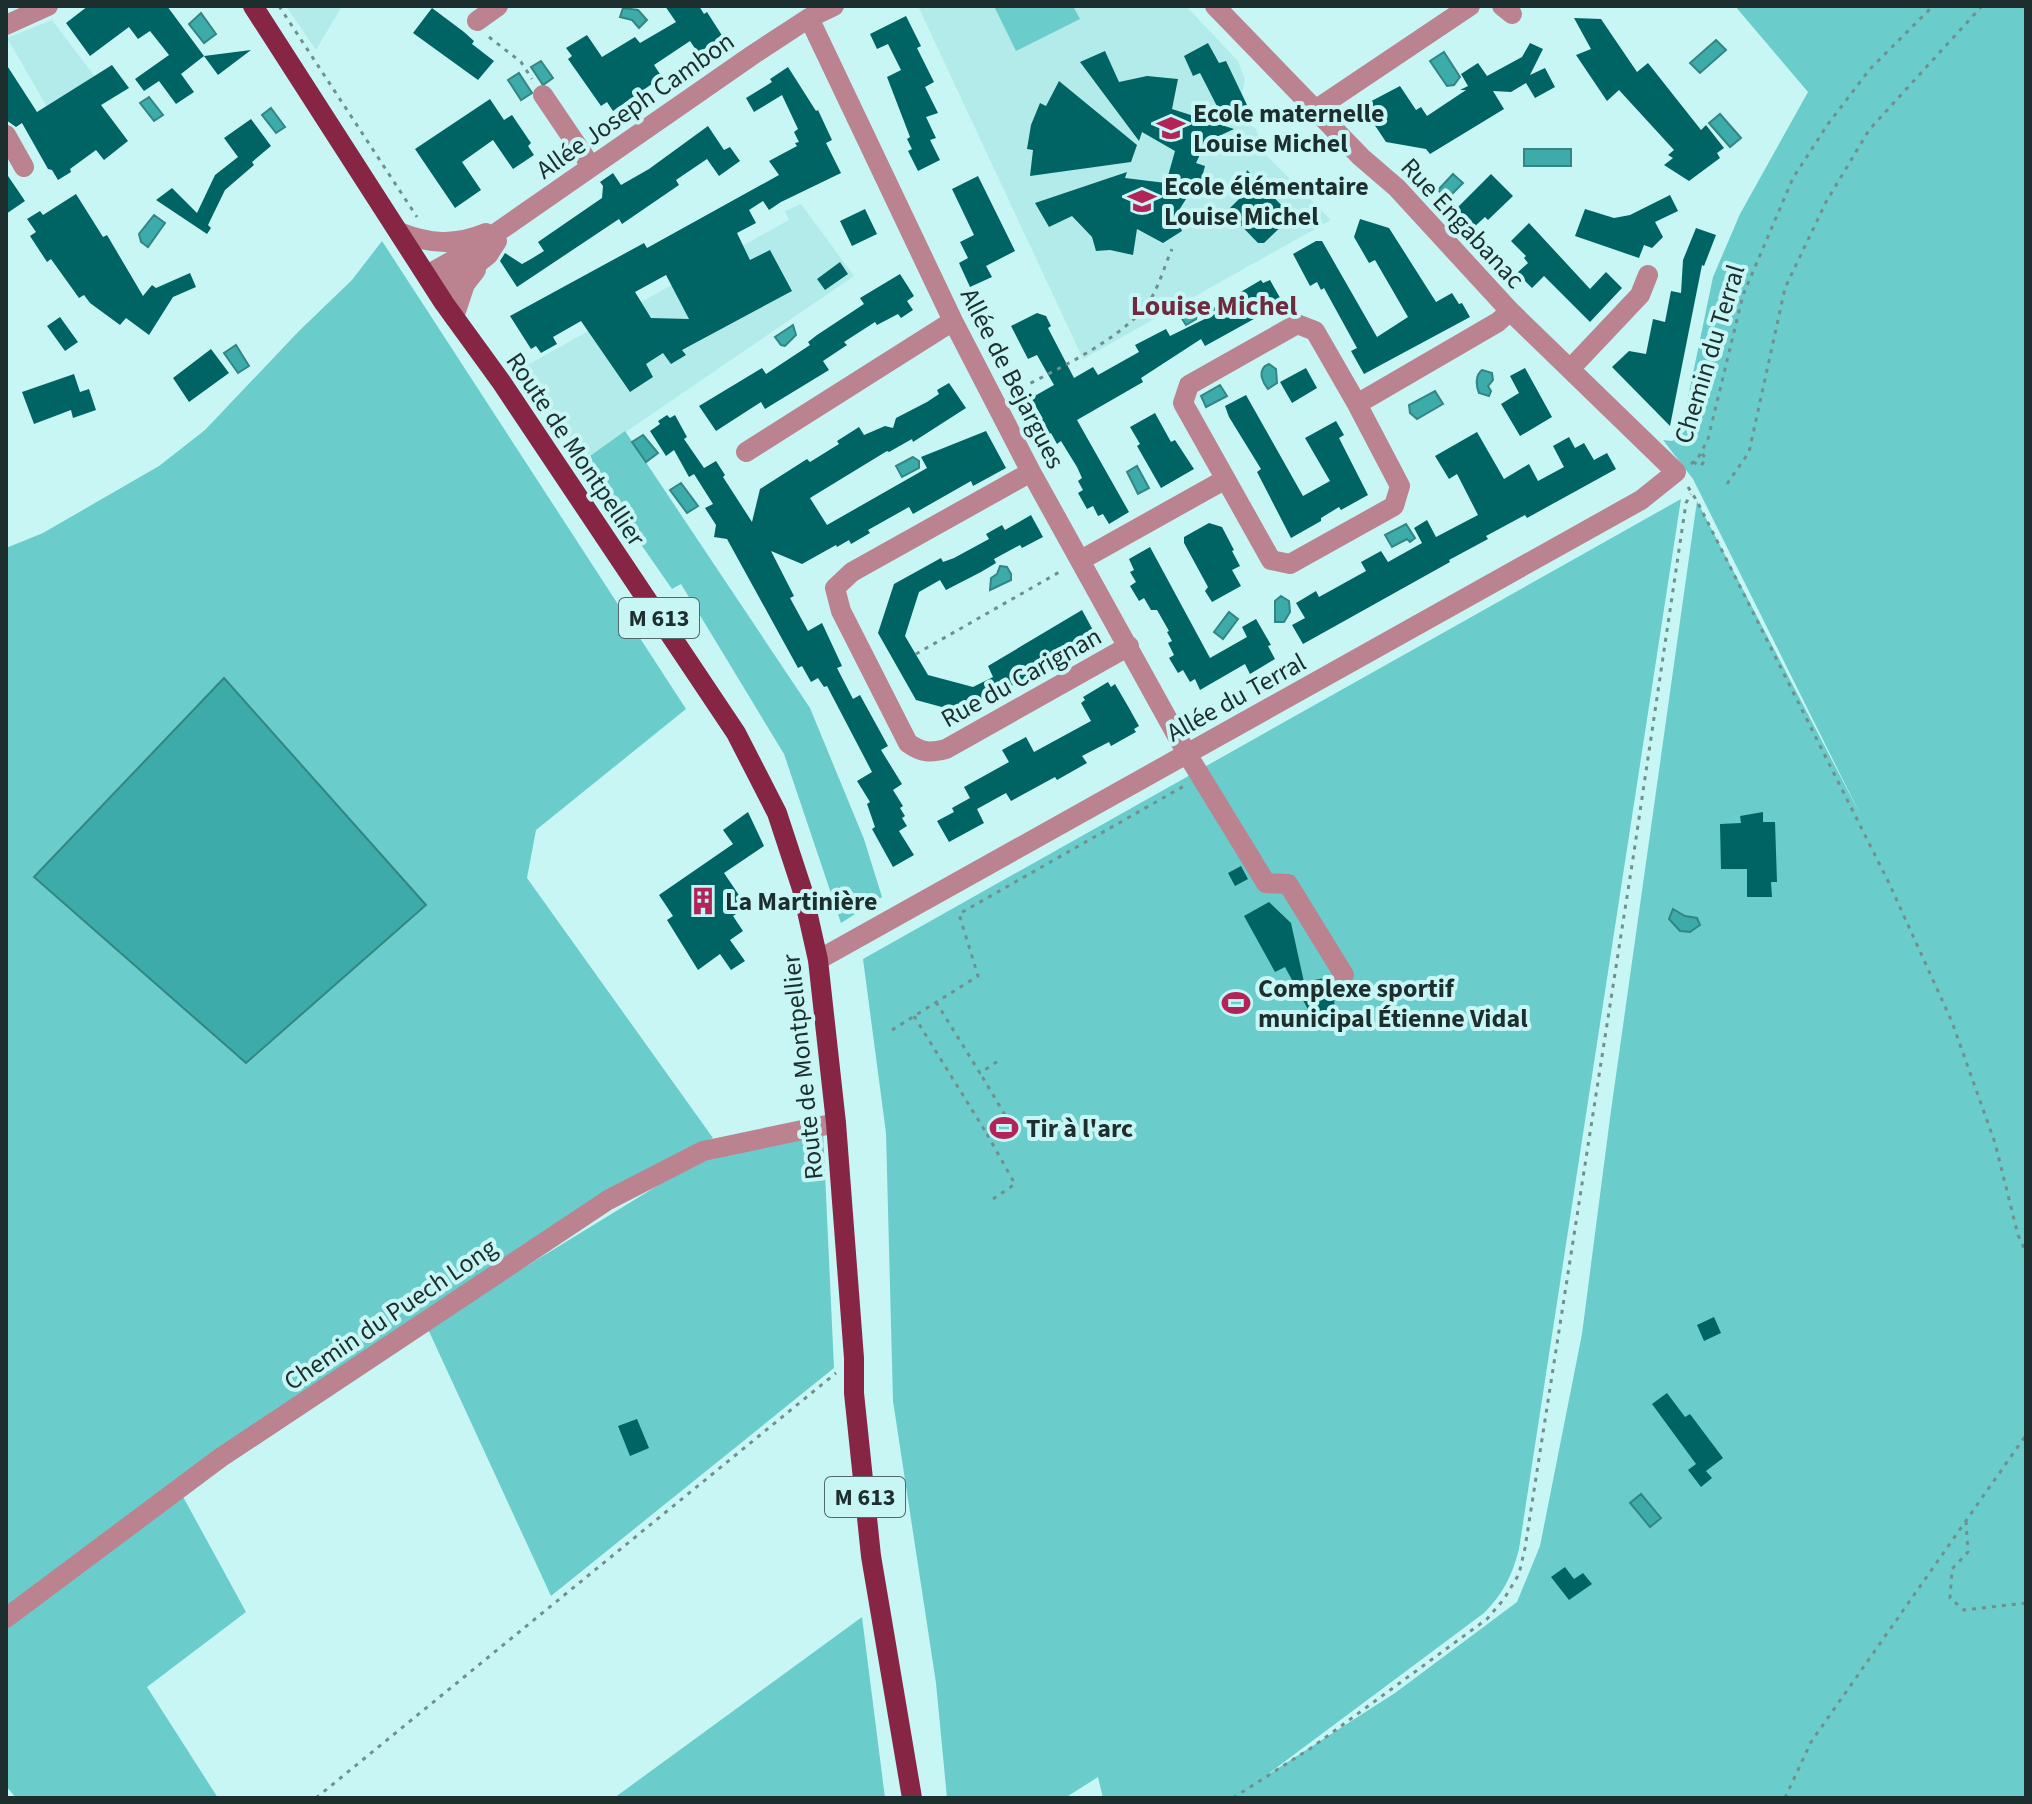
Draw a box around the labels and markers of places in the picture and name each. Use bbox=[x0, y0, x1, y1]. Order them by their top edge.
place label: Ecole maternelle Louise Michel bbox=[1193, 95, 1384, 162]
school or university icon: Ecole maternelle Louise Michel bbox=[1156, 113, 1186, 143]
place label: Ecole élémentaire Louise Michel bbox=[1164, 168, 1369, 235]
school or university icon: Ecole élémentaire Louise Michel bbox=[1127, 186, 1157, 216]
place label: La Martinière bbox=[725, 883, 877, 920]
building icon: La Martinière bbox=[688, 886, 718, 916]
place label: Complexe sportif municipal Étienne Vidal bbox=[1258, 970, 1528, 1037]
sports icon: Complexe sportif municipal Étienne Vidal bbox=[1221, 988, 1251, 1018]
place label: Tir à l'arc bbox=[1026, 1110, 1133, 1147]
sports icon: Tir à l'arc bbox=[989, 1113, 1019, 1143]

